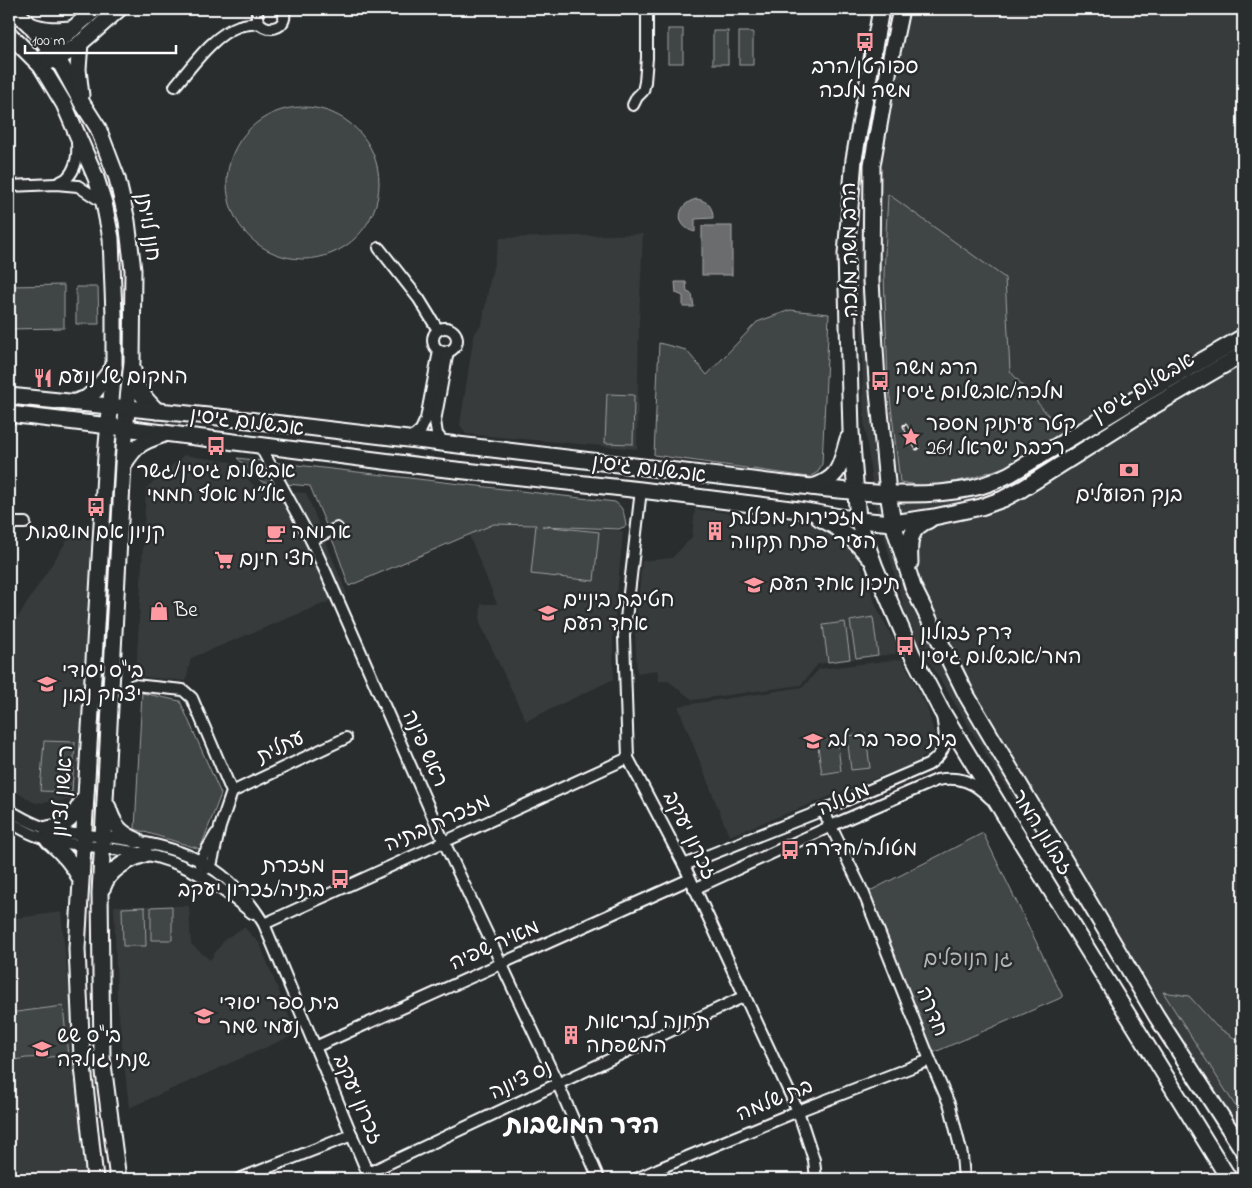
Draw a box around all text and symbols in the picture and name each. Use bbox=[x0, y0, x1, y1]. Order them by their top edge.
scale bar bbox=[25, 22, 176, 54]
text: 100 m bbox=[32, 30, 65, 52]
bus stop icon: ספורטן/הרב משה מלכה bbox=[854, 31, 876, 53]
place label: ספורטן/הרב משה מלכה bbox=[811, 53, 919, 107]
street label: הרב משה מלכה bbox=[835, 182, 867, 318]
street label: חנן לויתן bbox=[127, 191, 167, 263]
street label: אבשלום גיסין bbox=[1087, 346, 1201, 430]
place label: הרב משה מלכה/אבשלום גיסין bbox=[895, 354, 1064, 408]
place label: המקום של נועם bbox=[58, 363, 188, 393]
restaurant icon: המקום של נועם bbox=[32, 367, 54, 389]
bus stop icon: הרב משה מלכה/אבשלום גיסין bbox=[869, 370, 891, 392]
street label: אבשלום גיסין bbox=[188, 401, 306, 445]
place label: קטר עיתוק מספר 261 רכבת ישראל bbox=[926, 410, 1076, 464]
place icon: קטר עיתוק מספר 261 רכבת ישראל bbox=[900, 426, 922, 448]
bus stop icon: אבשלום גיסין/גשר אל״מ אסף חממי bbox=[205, 435, 227, 457]
street label: אבשלום גיסין bbox=[590, 448, 708, 492]
place label: אבשלום גיסין/גשר אל״מ אסף חממי bbox=[137, 457, 296, 511]
bank icon: בנק הפועלים bbox=[1118, 459, 1140, 481]
place label: בנק הפועלים bbox=[1075, 481, 1183, 511]
bus stop icon: קניון אם מושבות bbox=[85, 496, 107, 518]
place label: מזכירות מכללת העיר פתח תקווה bbox=[729, 504, 876, 558]
place label: קניון אם מושבות bbox=[25, 518, 165, 548]
place label: ארומה bbox=[291, 518, 351, 548]
building icon: מזכירות מכללת העיר פתח תקווה bbox=[704, 520, 726, 542]
cafe icon: ארומה bbox=[265, 522, 287, 544]
place label: חצי חינם bbox=[239, 545, 314, 575]
supermarket icon: חצי חינם bbox=[213, 549, 235, 571]
place label: תיכון אחד העם bbox=[769, 570, 900, 600]
school or university icon: תיכון אחד העם bbox=[743, 574, 765, 596]
place label: חטיבת ביניים אחד העם bbox=[563, 586, 675, 640]
place label: Be bbox=[173, 596, 198, 626]
shop icon: Be bbox=[148, 600, 170, 622]
school or university icon: חטיבת ביניים אחד העם bbox=[537, 602, 559, 624]
place label: דרך זבולון המר/אבשלום גיסין bbox=[920, 619, 1082, 673]
bus stop icon: דרך זבולון המר/אבשלום גיסין bbox=[894, 635, 916, 657]
place label: בי"ס יסודי יצחק נבון bbox=[62, 657, 144, 711]
school or university icon: בי"ס יסודי יצחק נבון bbox=[36, 673, 58, 695]
street label: ראש פינה bbox=[394, 706, 454, 792]
street label: עתלית bbox=[251, 724, 310, 773]
place label: בית ספר בר לב bbox=[828, 726, 957, 756]
school or university icon: בית ספר בר לב bbox=[802, 730, 824, 752]
street label: ראשון לציון bbox=[46, 744, 82, 838]
street label: מטולה bbox=[813, 775, 875, 825]
street label: זבולון המר bbox=[1003, 784, 1079, 882]
street label: מזכרת בתיה bbox=[380, 787, 496, 861]
street label: זכרון יעקב bbox=[655, 787, 723, 885]
place label: מטולה/חדרה bbox=[805, 835, 918, 865]
bus stop icon: מטולה/חדרה bbox=[779, 839, 801, 861]
place label: מזכרת בתיה/זכרון יעקב bbox=[178, 852, 325, 906]
bus stop icon: מזכרת בתיה/זכרון יעקב bbox=[329, 868, 351, 890]
street label: מאיר שפיה bbox=[445, 913, 545, 979]
park label: גן הנופלים bbox=[923, 945, 1013, 975]
street label: חדרה bbox=[907, 982, 955, 1042]
place label: בית ספר יסודי נעמי שמר bbox=[219, 989, 339, 1043]
school or university icon: בית ספר יסודי נעמי שמר bbox=[193, 1005, 215, 1027]
place label: תחנה לבריאות המשפחה bbox=[584, 1008, 710, 1062]
place label: בי"ס שש שנתי גולדה bbox=[57, 1022, 150, 1076]
building icon: תחנה לבריאות המשפחה bbox=[560, 1024, 582, 1046]
school or university icon: בי"ס שש שנתי גולדה bbox=[31, 1038, 53, 1060]
street label: זכרון יעקב bbox=[325, 1050, 389, 1150]
street label: נס ציונה bbox=[485, 1053, 557, 1109]
street label: בת שלמה bbox=[732, 1072, 818, 1130]
district label: הדר המושבות bbox=[503, 1108, 659, 1146]

